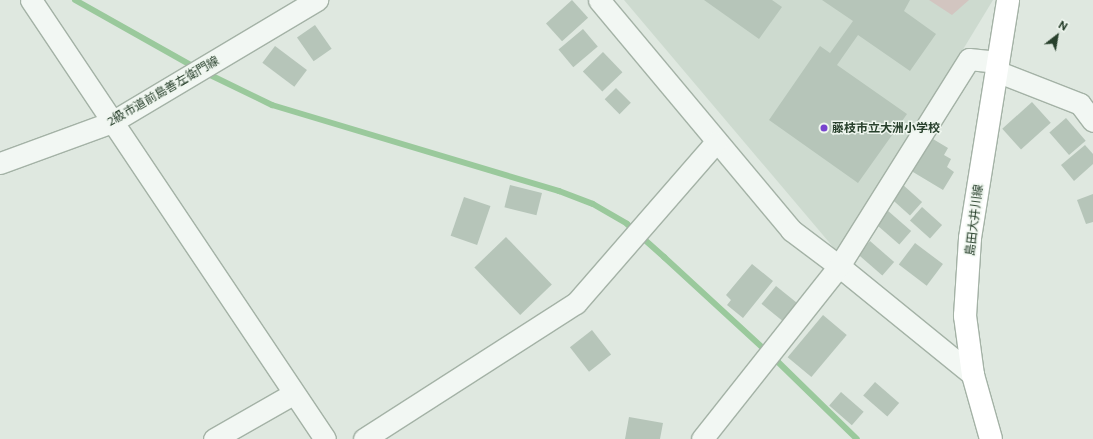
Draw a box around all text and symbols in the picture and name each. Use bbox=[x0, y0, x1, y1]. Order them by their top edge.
north arrow bbox=[1037, 16, 1077, 56]
text: N bbox=[1057, 18, 1070, 33]
street label: 2級市道前島善左衛門線 bbox=[105, 53, 221, 129]
place label: 藤枝市立大洲小学校 bbox=[832, 121, 940, 135]
marker: 藤枝市立大洲小学校 bbox=[819, 123, 829, 133]
street label: 島田大井川線 bbox=[962, 183, 986, 257]

